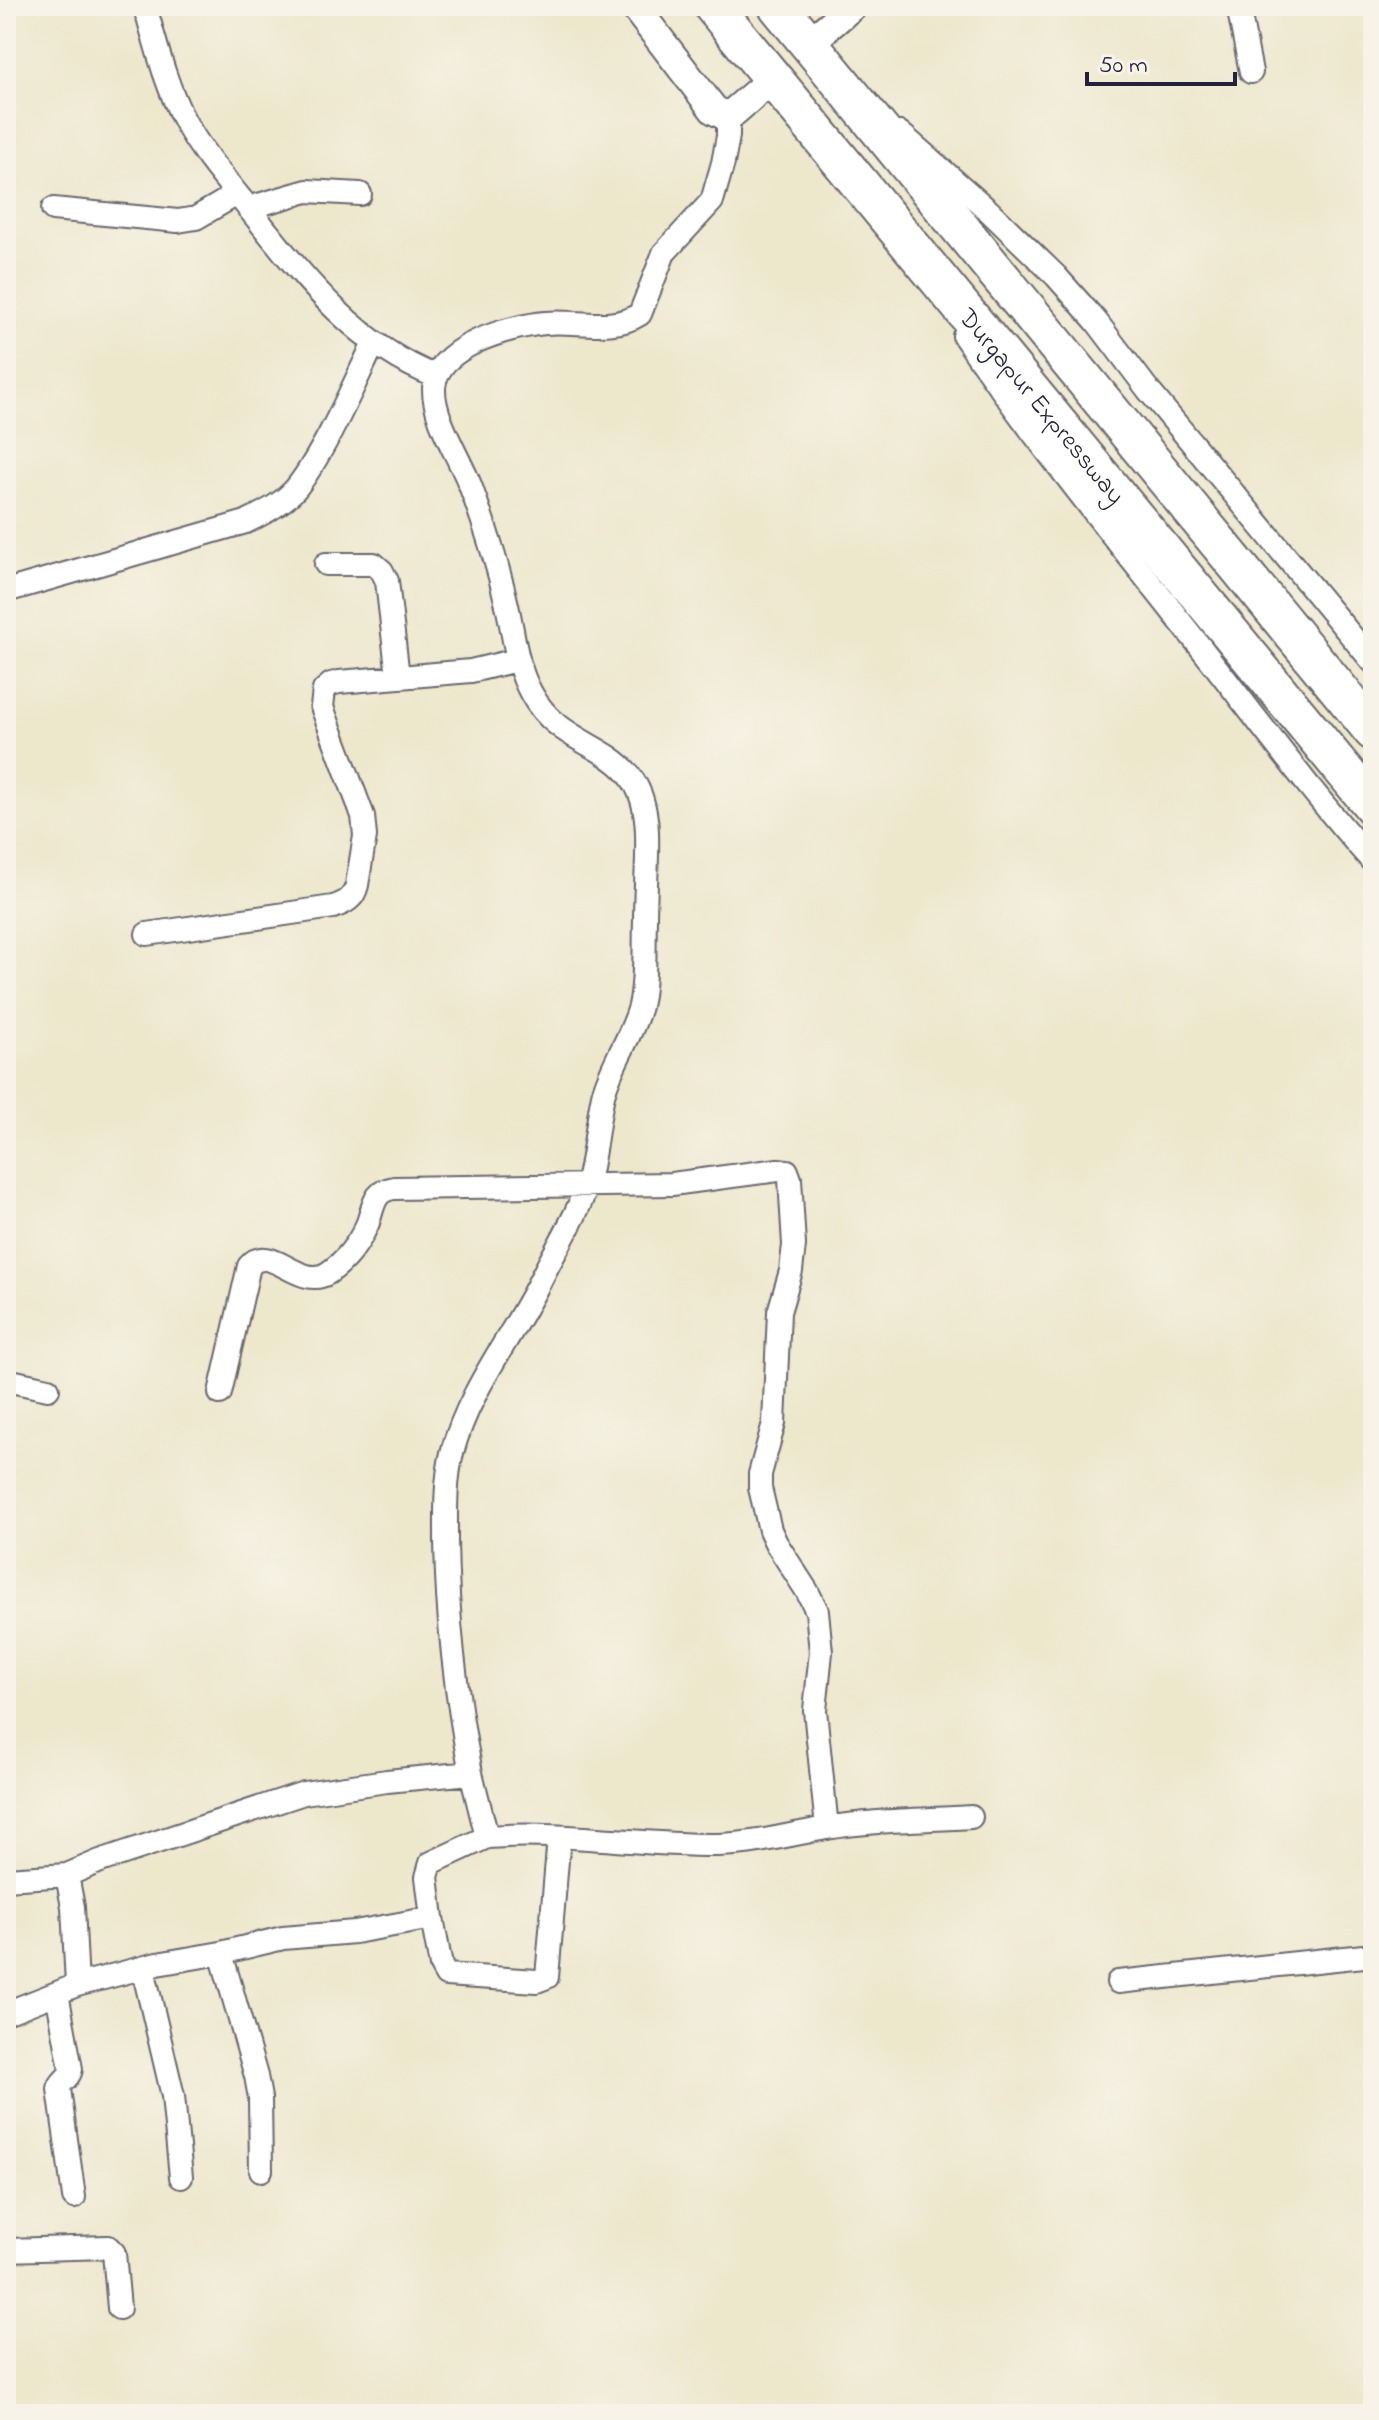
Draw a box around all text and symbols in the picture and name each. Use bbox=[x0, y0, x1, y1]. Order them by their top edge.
scale bar bbox=[1087, 36, 1235, 86]
text: 50 m bbox=[1099, 49, 1148, 84]
street label: Durgapur Expressway bbox=[947, 300, 1133, 514]

